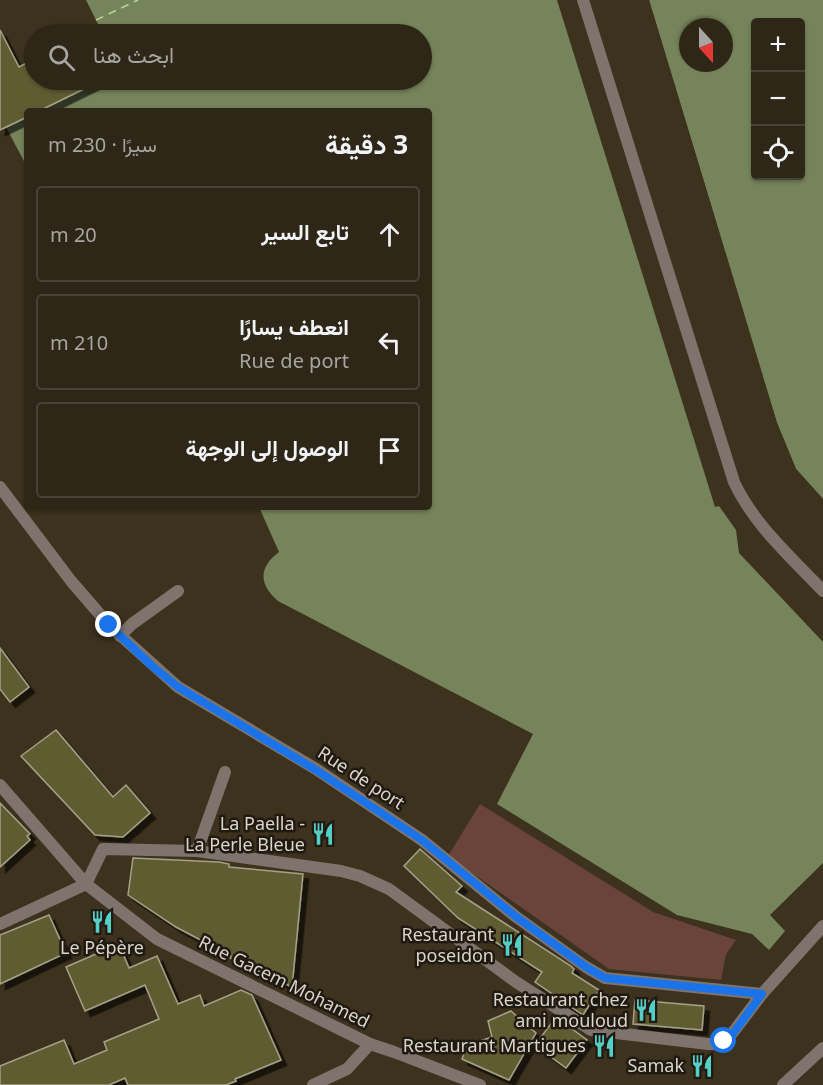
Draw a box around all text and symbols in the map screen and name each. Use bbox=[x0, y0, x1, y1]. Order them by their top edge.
north arrow bbox=[679, 18, 733, 72]
map controls bbox=[751, 18, 805, 180]
button: + bbox=[751, 18, 805, 72]
search box bbox=[24, 24, 432, 90]
text: ابحث هنا bbox=[93, 39, 174, 69]
icon: search bbox=[45, 41, 78, 74]
button: − bbox=[751, 72, 805, 126]
text: 3 دقيقة bbox=[325, 126, 408, 162]
button: locate bbox=[751, 126, 805, 180]
text: سيرًا · 230 m bbox=[48, 131, 157, 158]
text: تابع السير bbox=[261, 216, 349, 246]
icon: ahead bbox=[373, 218, 406, 251]
text: 20 m bbox=[50, 221, 97, 248]
text: انعطف يسارًا bbox=[239, 311, 349, 341]
icon: left bbox=[373, 326, 406, 359]
text: 210 m bbox=[50, 329, 108, 356]
text: Rue de port bbox=[239, 347, 349, 374]
text: الوصول إلى الوجهة bbox=[185, 432, 349, 462]
icon: arrive bbox=[373, 434, 406, 467]
route end bbox=[95, 611, 121, 637]
street label: Rue de port bbox=[314, 740, 410, 814]
place label: La Paella - La Perle Bleue bbox=[185, 811, 305, 856]
restaurant icon: La Paella - La Perle Bleue bbox=[310, 821, 336, 847]
restaurant icon: Le Pépère bbox=[89, 909, 115, 935]
place label: Restaurant poseidon bbox=[402, 922, 495, 967]
street label: Rue Gacem Mohamed bbox=[195, 929, 374, 1033]
restaurant icon: Restaurant poseidon bbox=[499, 932, 525, 958]
place label: Le Pépère bbox=[60, 935, 144, 959]
place label: Restaurant chez ami mouloud bbox=[493, 987, 628, 1032]
restaurant icon: Restaurant chez ami mouloud bbox=[633, 997, 659, 1023]
route start bbox=[710, 1027, 736, 1053]
place label: Restaurant Martigues bbox=[403, 1033, 586, 1057]
restaurant icon: Restaurant Martigues bbox=[591, 1033, 617, 1059]
place label: Samak bbox=[627, 1053, 684, 1077]
restaurant icon: Samak bbox=[689, 1053, 715, 1079]

